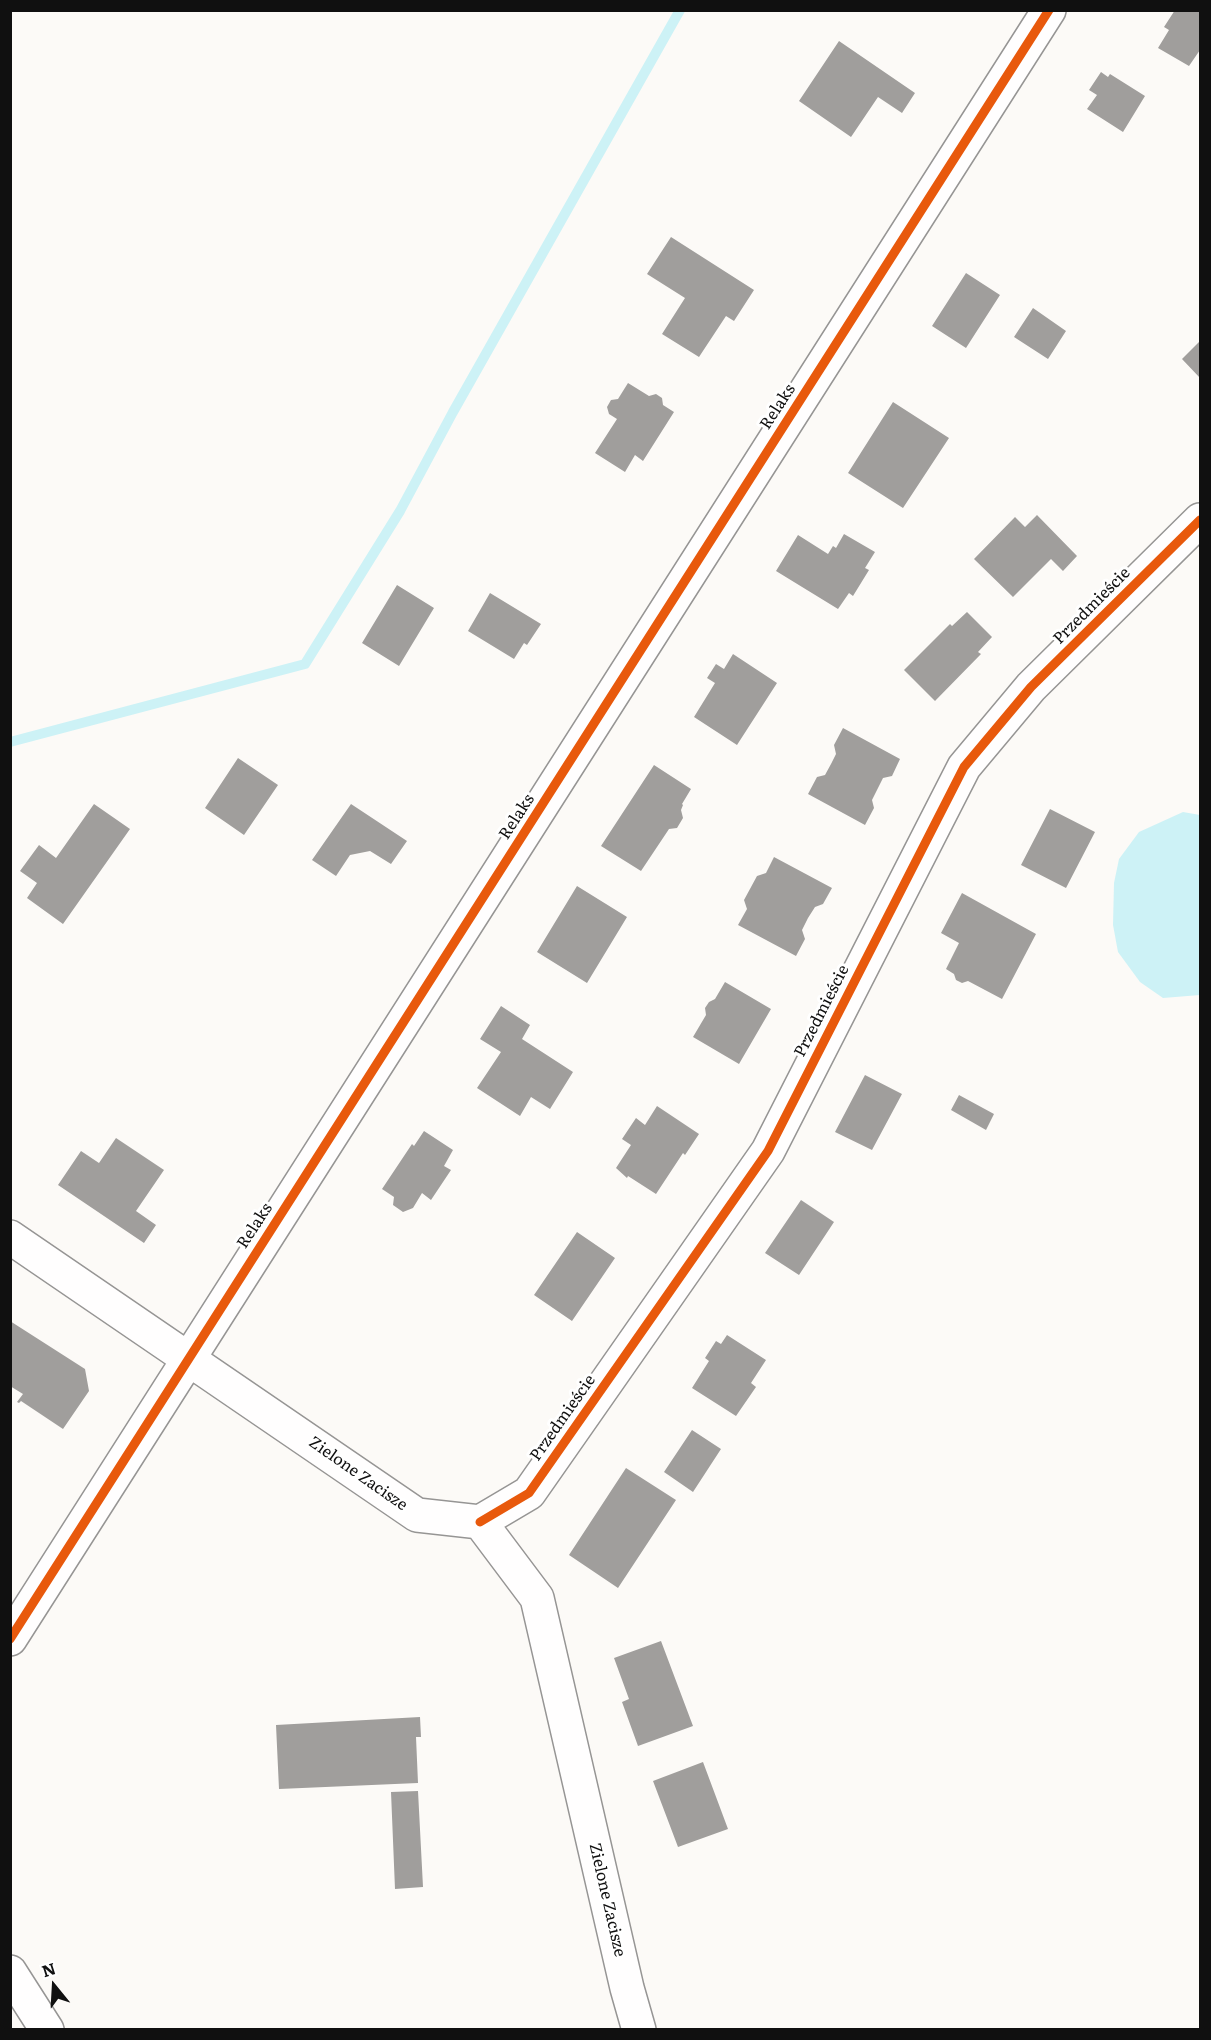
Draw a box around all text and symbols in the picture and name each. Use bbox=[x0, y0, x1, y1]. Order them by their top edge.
street label: Relaks bbox=[756, 381, 800, 433]
street label: Przedmieście bbox=[1050, 564, 1134, 648]
street label: Relaks bbox=[495, 791, 539, 843]
street label: Przedmieście bbox=[791, 962, 853, 1060]
street label: Relaks bbox=[233, 1200, 277, 1252]
street label: Przedmieście bbox=[526, 1371, 600, 1465]
street label: Zielone Zacisze bbox=[305, 1433, 411, 1515]
street label: Zielone Zacisze bbox=[585, 1841, 629, 1959]
text: N bbox=[38, 1955, 59, 1982]
north arrow bbox=[24, 1956, 84, 2016]

